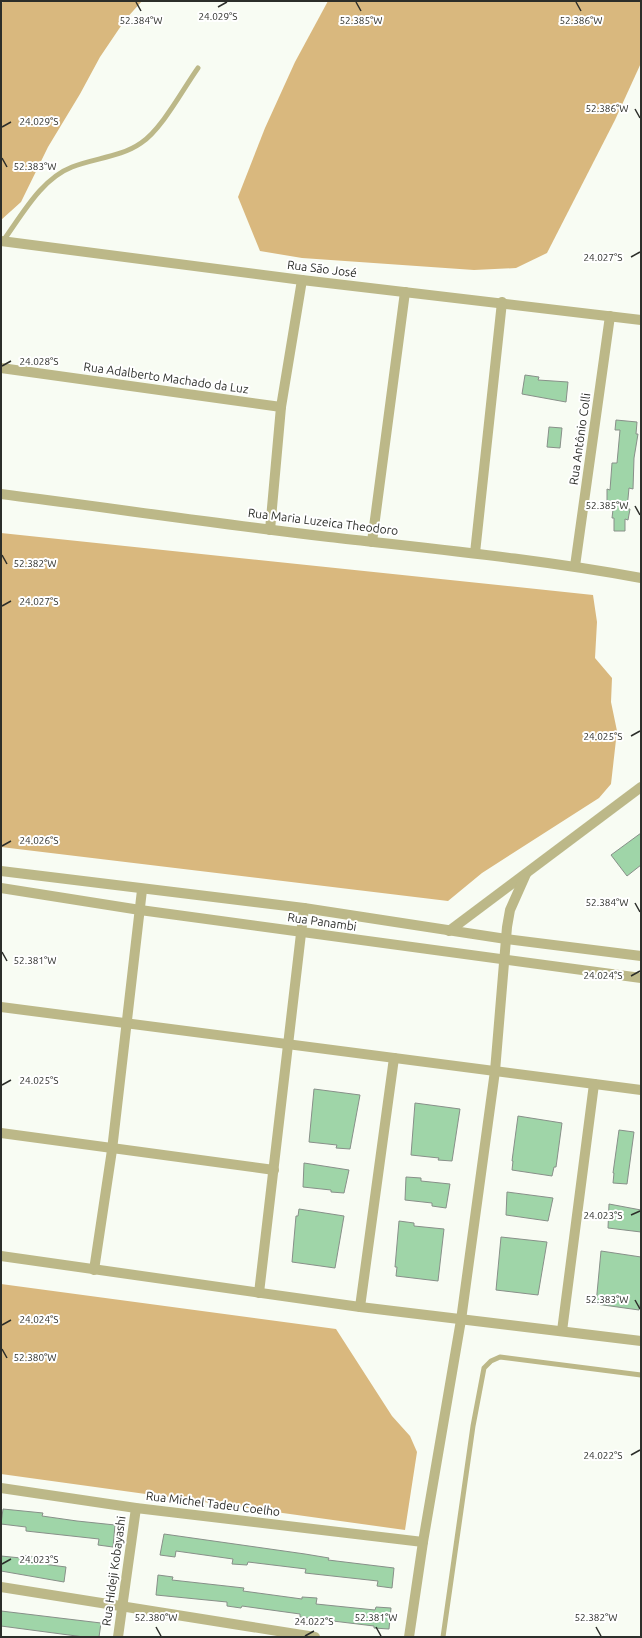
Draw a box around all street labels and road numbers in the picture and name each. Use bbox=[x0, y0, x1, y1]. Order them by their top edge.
street label: Rua São José bbox=[286, 258, 358, 279]
street label: Rua Adalberto Machado da Luz bbox=[83, 359, 250, 396]
street label: Rua Antônio Colli bbox=[567, 392, 592, 486]
street label: Rua Maria Luzeica Theodoro bbox=[247, 506, 399, 537]
street label: Rua Panambi bbox=[287, 910, 358, 933]
street label: Rua Michel Tadeu Coelho bbox=[145, 1489, 281, 1518]
street label: Rua Hideji Kobayashi bbox=[99, 1515, 128, 1627]

